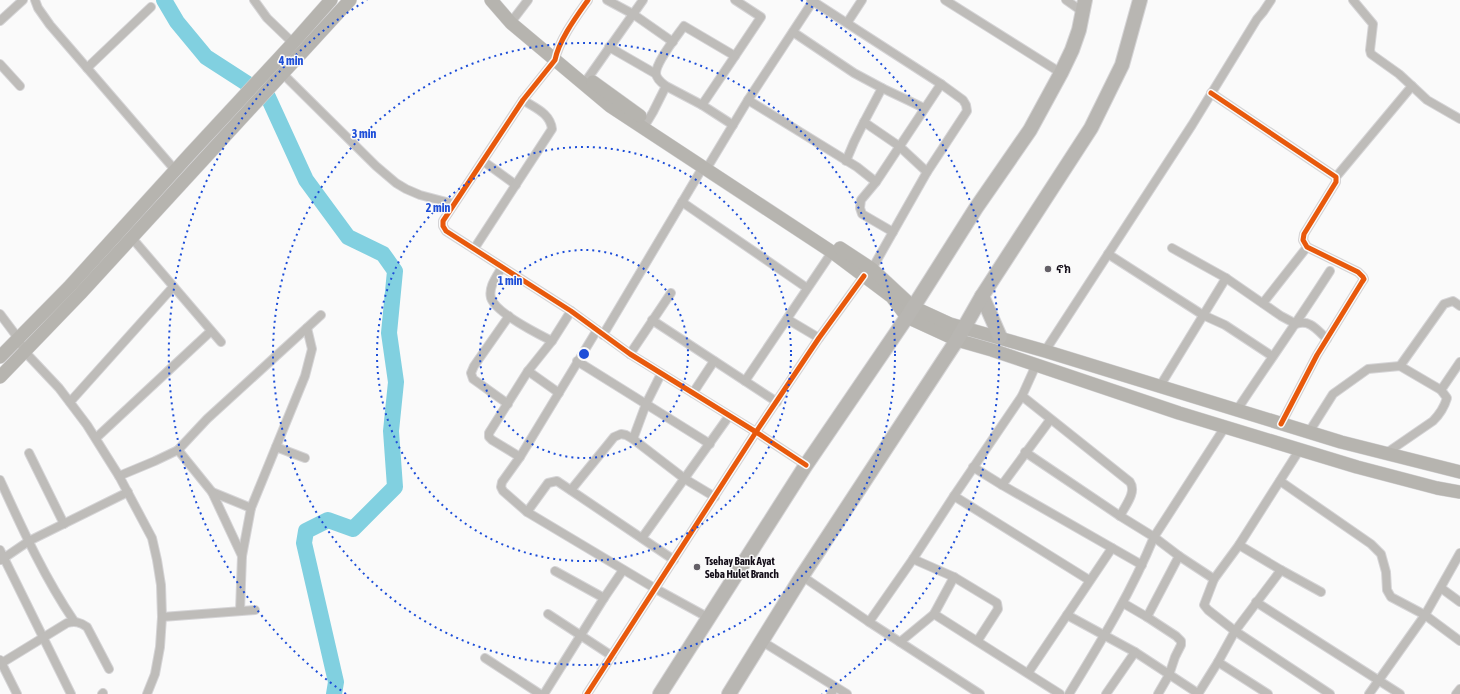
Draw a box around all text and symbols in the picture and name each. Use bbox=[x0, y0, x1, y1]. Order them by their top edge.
text: 4 min bbox=[278, 54, 303, 68]
text: 3 min bbox=[352, 127, 376, 141]
text: 2 min bbox=[426, 201, 450, 215]
place label: ኖክ bbox=[1056, 263, 1071, 275]
marker: ኖክ bbox=[1043, 264, 1053, 274]
text: 1 min bbox=[498, 274, 522, 288]
centre of rings bbox=[577, 347, 591, 361]
place label: Tsehay Bank Ayat Seba Hulet Branch bbox=[705, 555, 779, 580]
marker: Tsehay Bank Ayat Seba Hulet Branch bbox=[692, 562, 702, 572]

